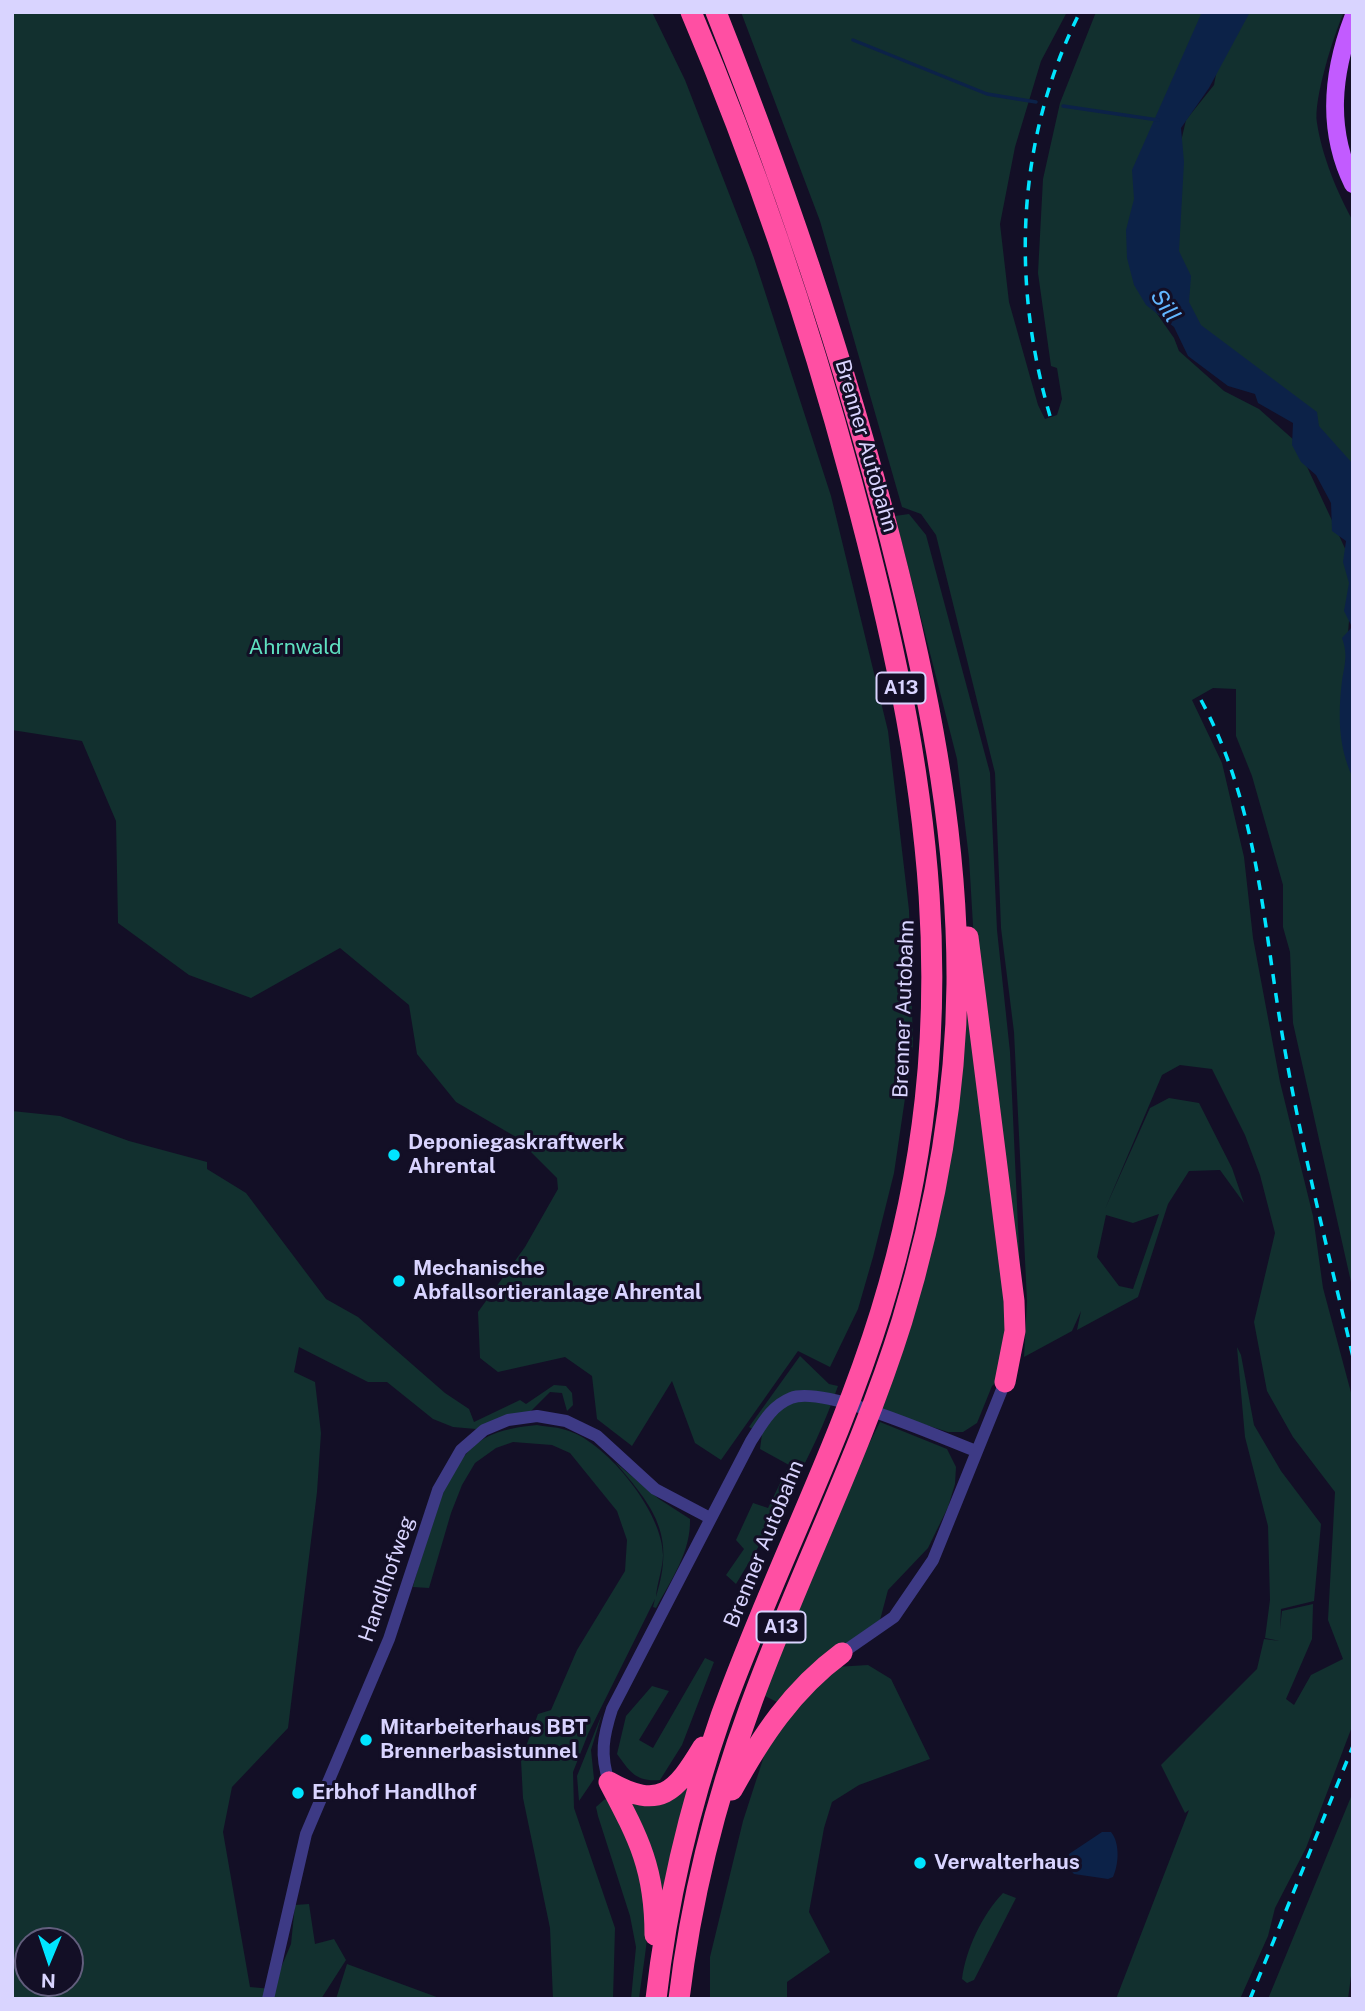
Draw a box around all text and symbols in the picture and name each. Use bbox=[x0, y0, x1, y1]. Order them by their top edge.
water label: Sill bbox=[1144, 284, 1186, 328]
street label: Brenner Autobahn bbox=[829, 357, 903, 535]
park label: Ahrnwald bbox=[248, 635, 342, 661]
road number: A13 bbox=[876, 673, 926, 704]
street label: Brenner Autobahn bbox=[888, 919, 920, 1099]
place label: Deponiegaskraftwerk Ahrental bbox=[408, 1130, 624, 1180]
marker: Deponiegaskraftwerk Ahrental bbox=[386, 1147, 402, 1163]
place label: Mechanische Abfallsortieranlage Ahrental bbox=[413, 1256, 702, 1306]
marker: Mechanische Abfallsortieranlage Ahrental bbox=[391, 1273, 407, 1289]
street label: Brenner Autobahn bbox=[719, 1457, 809, 1631]
street label: Handlhofweg bbox=[354, 1513, 420, 1645]
road number: A13 bbox=[756, 1611, 806, 1642]
place label: Mitarbeiterhaus BBT Brennerbasistunnel bbox=[380, 1715, 588, 1765]
marker: Mitarbeiterhaus BBT Brennerbasistunnel bbox=[358, 1732, 374, 1748]
place label: Erbhof Handlhof bbox=[312, 1780, 477, 1806]
marker: Erbhof Handlhof bbox=[290, 1785, 306, 1801]
place label: Verwalterhaus bbox=[934, 1850, 1080, 1876]
marker: Verwalterhaus bbox=[912, 1855, 928, 1871]
north arrow bbox=[14, 1927, 84, 1997]
text: N bbox=[41, 1970, 56, 1992]

